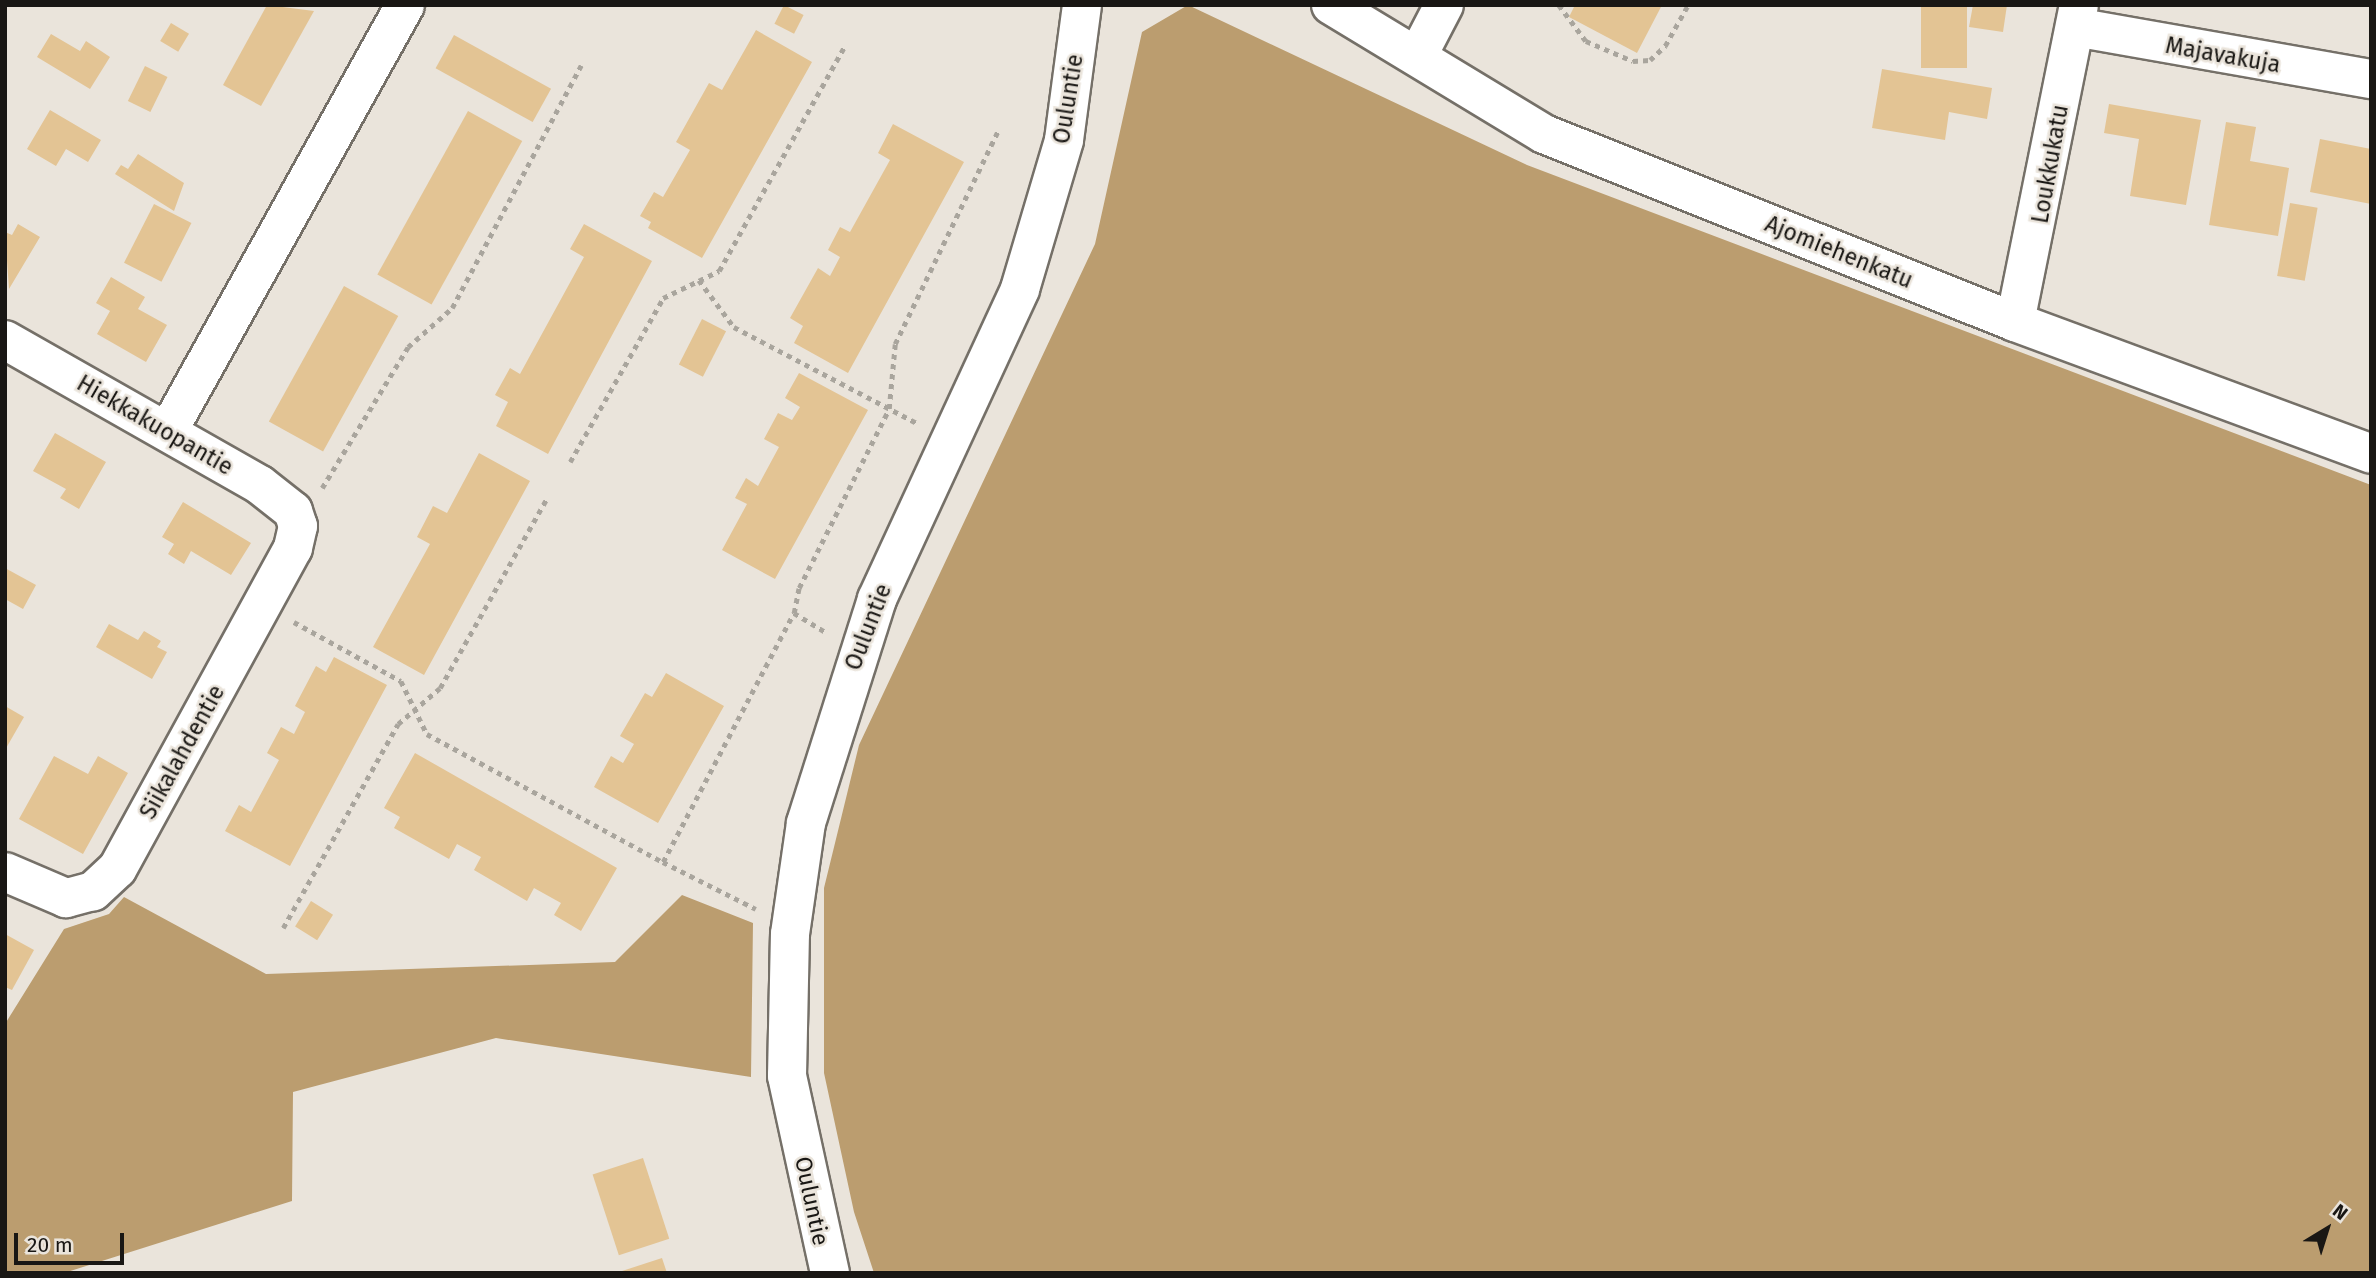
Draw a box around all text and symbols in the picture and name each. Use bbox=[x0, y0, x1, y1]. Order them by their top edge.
street label: Majavakuja bbox=[2163, 31, 2283, 79]
street label: Ouluntie bbox=[1047, 52, 1089, 146]
street label: Loukkukatu bbox=[2026, 102, 2074, 226]
street label: Ajomiehenkatu bbox=[1761, 210, 1917, 294]
street label: Hiekkakuopantie bbox=[72, 369, 238, 481]
street label: Ouluntie bbox=[839, 580, 897, 674]
street label: Siikalahdentie bbox=[134, 680, 230, 824]
street label: Ouluntie bbox=[789, 1154, 835, 1248]
north arrow bbox=[2292, 1194, 2362, 1264]
text: N bbox=[2328, 1199, 2352, 1225]
scale bar bbox=[18, 1218, 128, 1262]
text: 20 m bbox=[27, 1232, 73, 1258]

